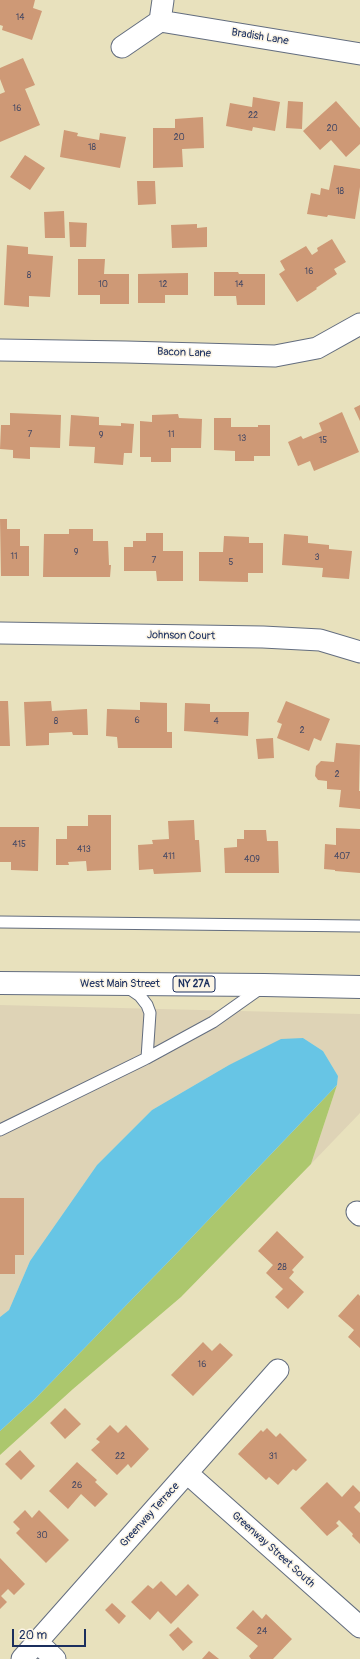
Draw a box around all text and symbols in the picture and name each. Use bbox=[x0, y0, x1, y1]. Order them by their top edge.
house number: 14 bbox=[16, 13, 24, 23]
street label: Bradish Lane bbox=[230, 26, 290, 48]
house number: 16 bbox=[13, 104, 21, 114]
house number: 22 bbox=[248, 111, 258, 121]
house number: 20 bbox=[326, 124, 338, 134]
house number: 20 bbox=[173, 133, 185, 143]
house number: 18 bbox=[88, 143, 96, 153]
house number: 18 bbox=[336, 187, 344, 197]
house number: 16 bbox=[305, 267, 313, 277]
house number: 8 bbox=[27, 271, 31, 281]
house number: 10 bbox=[98, 280, 108, 290]
house number: 12 bbox=[159, 280, 167, 290]
house number: 14 bbox=[235, 280, 243, 290]
street label: Bacon Lane bbox=[157, 345, 211, 361]
house number: 7 bbox=[28, 430, 32, 440]
house number: 11 bbox=[167, 430, 175, 440]
house number: 9 bbox=[99, 431, 103, 441]
house number: 13 bbox=[238, 434, 246, 444]
house number: 15 bbox=[319, 436, 327, 446]
house number: 9 bbox=[74, 548, 78, 558]
house number: 11 bbox=[10, 552, 18, 562]
house number: 3 bbox=[314, 553, 320, 563]
house number: 7 bbox=[152, 556, 156, 566]
house number: 5 bbox=[229, 558, 233, 568]
street label: Johnson Court bbox=[147, 629, 215, 643]
house number: 6 bbox=[134, 716, 140, 726]
house number: 8 bbox=[54, 717, 58, 727]
house number: 4 bbox=[213, 717, 219, 727]
house number: 2 bbox=[299, 726, 305, 736]
house number: 2 bbox=[334, 770, 340, 780]
house number: 415 bbox=[12, 840, 26, 850]
house number: 413 bbox=[77, 845, 91, 855]
house number: 411 bbox=[163, 852, 175, 862]
house number: 407 bbox=[334, 852, 350, 862]
house number: 409 bbox=[244, 855, 260, 865]
road number: NY 27A bbox=[173, 976, 215, 992]
street label: West Main Street bbox=[80, 977, 160, 991]
house number: 28 bbox=[277, 1263, 287, 1273]
house number: 16 bbox=[198, 1360, 206, 1370]
house number: 22 bbox=[115, 1452, 125, 1462]
house number: 31 bbox=[269, 1452, 277, 1462]
street label: Greenway Terrace bbox=[118, 1480, 182, 1550]
house number: 26 bbox=[72, 1481, 82, 1491]
street label: Greenway Street South bbox=[229, 1509, 317, 1591]
house number: 30 bbox=[36, 1531, 48, 1541]
scale bar bbox=[14, 1621, 88, 1647]
house number: 24 bbox=[257, 1627, 267, 1637]
text: 20 m bbox=[19, 1628, 47, 1643]

